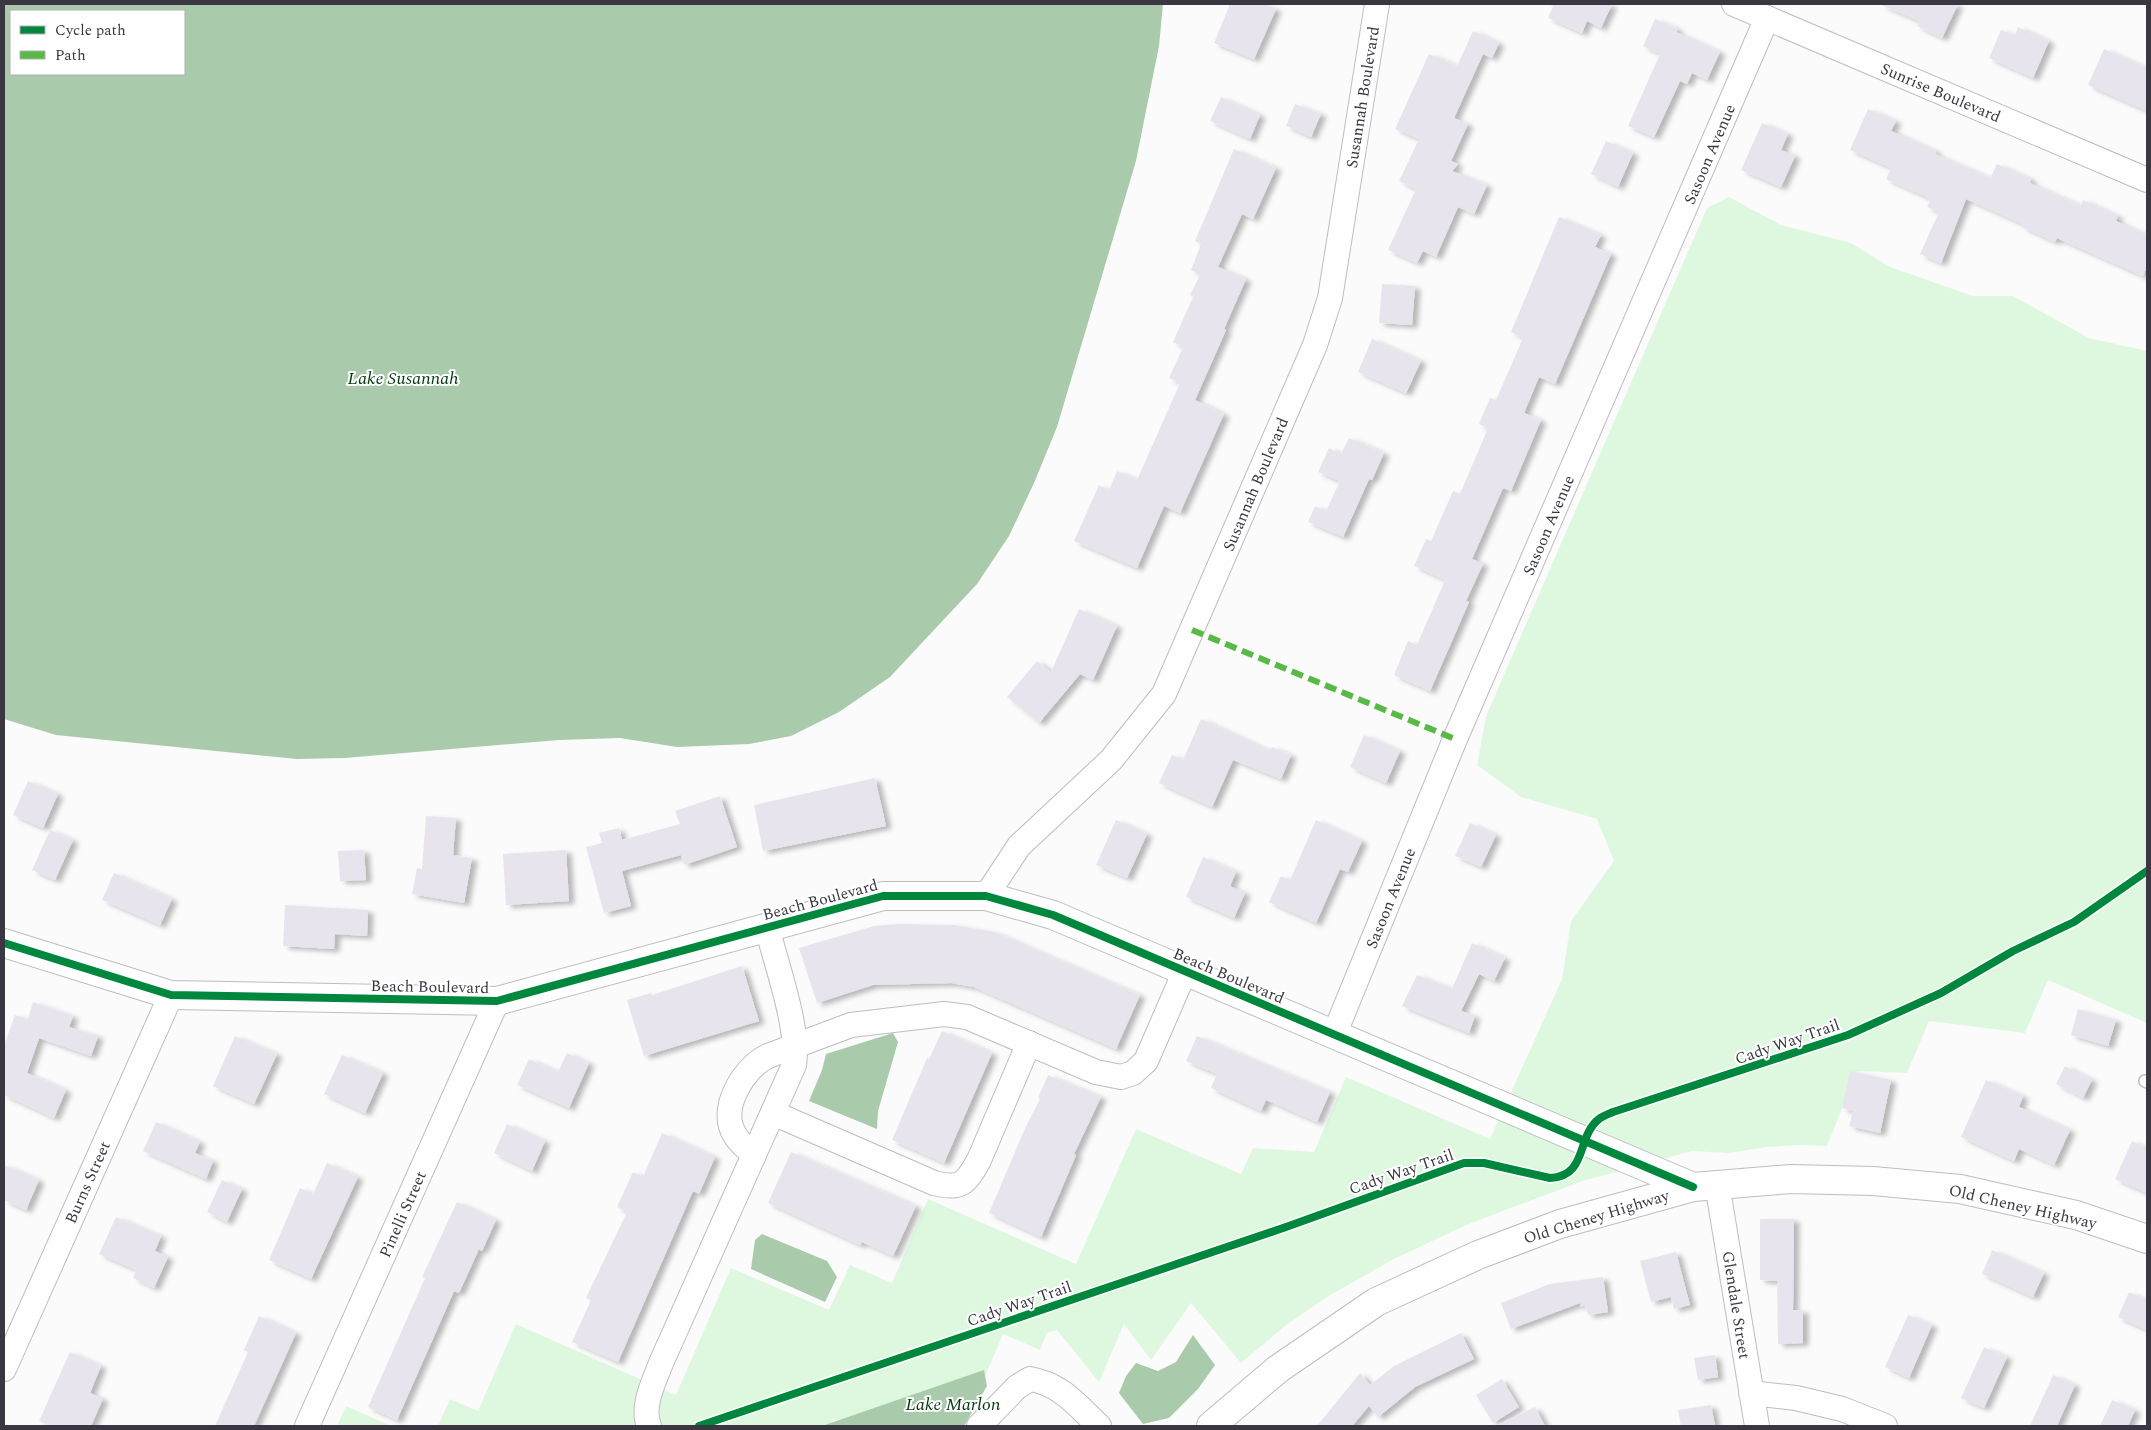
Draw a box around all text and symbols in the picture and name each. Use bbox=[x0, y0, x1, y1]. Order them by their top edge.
legend bbox=[10, 10, 185, 75]
text: Cycle path bbox=[55, 19, 126, 42]
street label: Susannah Boulevard bbox=[1340, 24, 1386, 170]
text: Path bbox=[55, 44, 86, 67]
street label: Sunrise Boulevard bbox=[1877, 57, 2004, 129]
street label: Sasoon Avenue bbox=[1678, 100, 1742, 208]
water label: Lake Susannah bbox=[347, 365, 459, 392]
street label: Susannah Boulevard bbox=[1217, 414, 1295, 555]
street label: Sasoon Avenue bbox=[1517, 471, 1581, 579]
street label: Sasoon Avenue bbox=[1360, 844, 1422, 952]
street label: Beach Boulevard bbox=[760, 873, 881, 927]
street label: Beach Boulevard bbox=[1169, 942, 1288, 1010]
street label: Beach Boulevard bbox=[370, 974, 490, 1000]
street label: Cady Way Trail bbox=[1732, 1013, 1843, 1071]
street label: Burns Street bbox=[59, 1137, 117, 1228]
street label: Cady Way Trail bbox=[1346, 1143, 1457, 1201]
street label: Pinelli Street bbox=[373, 1167, 433, 1262]
street label: Old Cheney Highway bbox=[1946, 1178, 2100, 1236]
street label: Old Cheney Highway bbox=[1521, 1183, 1673, 1251]
street label: Glendale Street bbox=[1716, 1249, 1756, 1361]
street label: Cady Way Trail bbox=[964, 1275, 1075, 1333]
water label: Lake Marlon bbox=[905, 1391, 1001, 1418]

